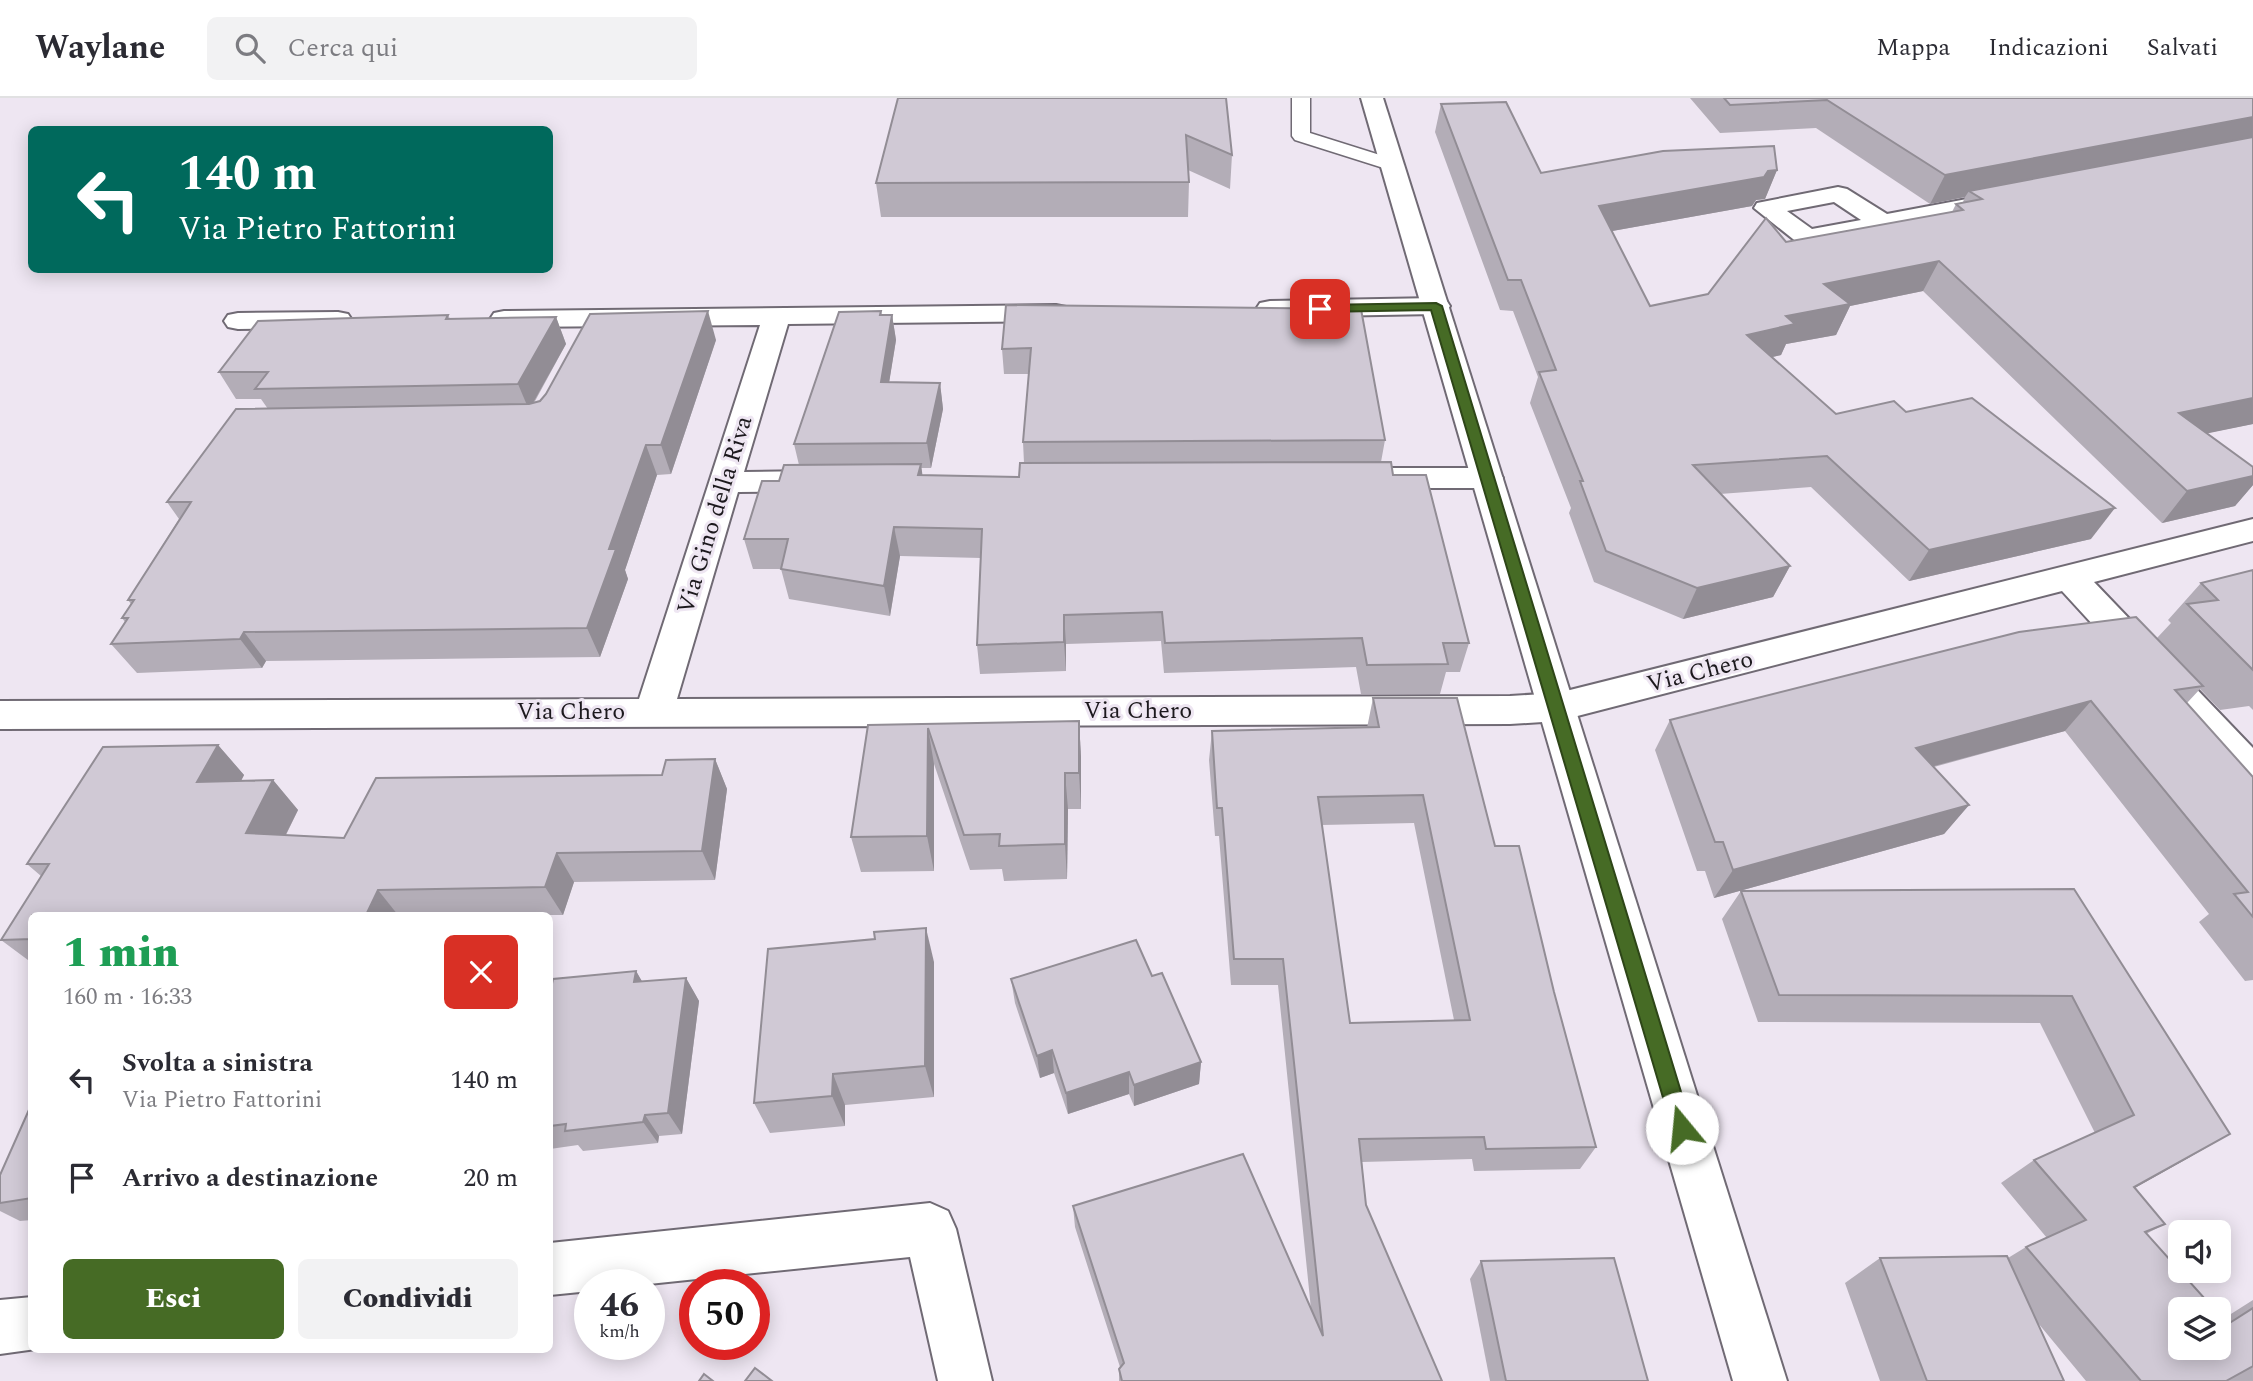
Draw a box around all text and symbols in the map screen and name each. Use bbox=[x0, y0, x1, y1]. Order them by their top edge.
search box bbox=[207, 17, 697, 80]
text: Waylane bbox=[35, 23, 165, 73]
text: Cerca qui bbox=[287, 28, 398, 68]
icon: search bbox=[231, 29, 269, 67]
text: Mappa bbox=[1876, 30, 1950, 66]
text: Indicazioni bbox=[1988, 30, 2109, 66]
text: Salvati bbox=[2147, 30, 2218, 66]
text: 140 m bbox=[178, 137, 317, 212]
icon: left bbox=[63, 154, 154, 245]
text: Via Pietro Fattorini bbox=[178, 205, 457, 254]
pin bbox=[1290, 279, 1350, 339]
icon: arrive bbox=[1301, 290, 1339, 328]
street label: Via Gino della Riva bbox=[668, 411, 762, 618]
street label: Via Chero bbox=[1643, 641, 1757, 703]
street label: Via Chero bbox=[1084, 693, 1192, 729]
street label: Via Chero bbox=[517, 694, 625, 730]
text: 1 min bbox=[63, 922, 179, 985]
button: close bbox=[444, 935, 518, 1009]
text: 160 m · 16:33 bbox=[63, 980, 192, 1015]
text: Svolta a sinistra bbox=[122, 1043, 313, 1083]
text: 140 m bbox=[450, 1060, 518, 1100]
icon: left bbox=[63, 1061, 101, 1099]
text: Via Pietro Fattorini bbox=[122, 1083, 322, 1118]
position arrow bbox=[1645, 1091, 1719, 1165]
text: Arrivo a destinazione bbox=[122, 1158, 378, 1198]
text: 20 m bbox=[463, 1158, 518, 1198]
icon: arrive bbox=[63, 1159, 101, 1197]
map controls bbox=[2168, 1220, 2231, 1360]
button: sound bbox=[2168, 1220, 2231, 1283]
button: Esci bbox=[63, 1259, 284, 1339]
button: Condividi bbox=[298, 1259, 518, 1339]
speed limit sign: 50 bbox=[679, 1269, 770, 1360]
text: 46 bbox=[600, 1279, 639, 1332]
button: layers bbox=[2168, 1297, 2231, 1360]
text: km/h bbox=[599, 1318, 640, 1345]

